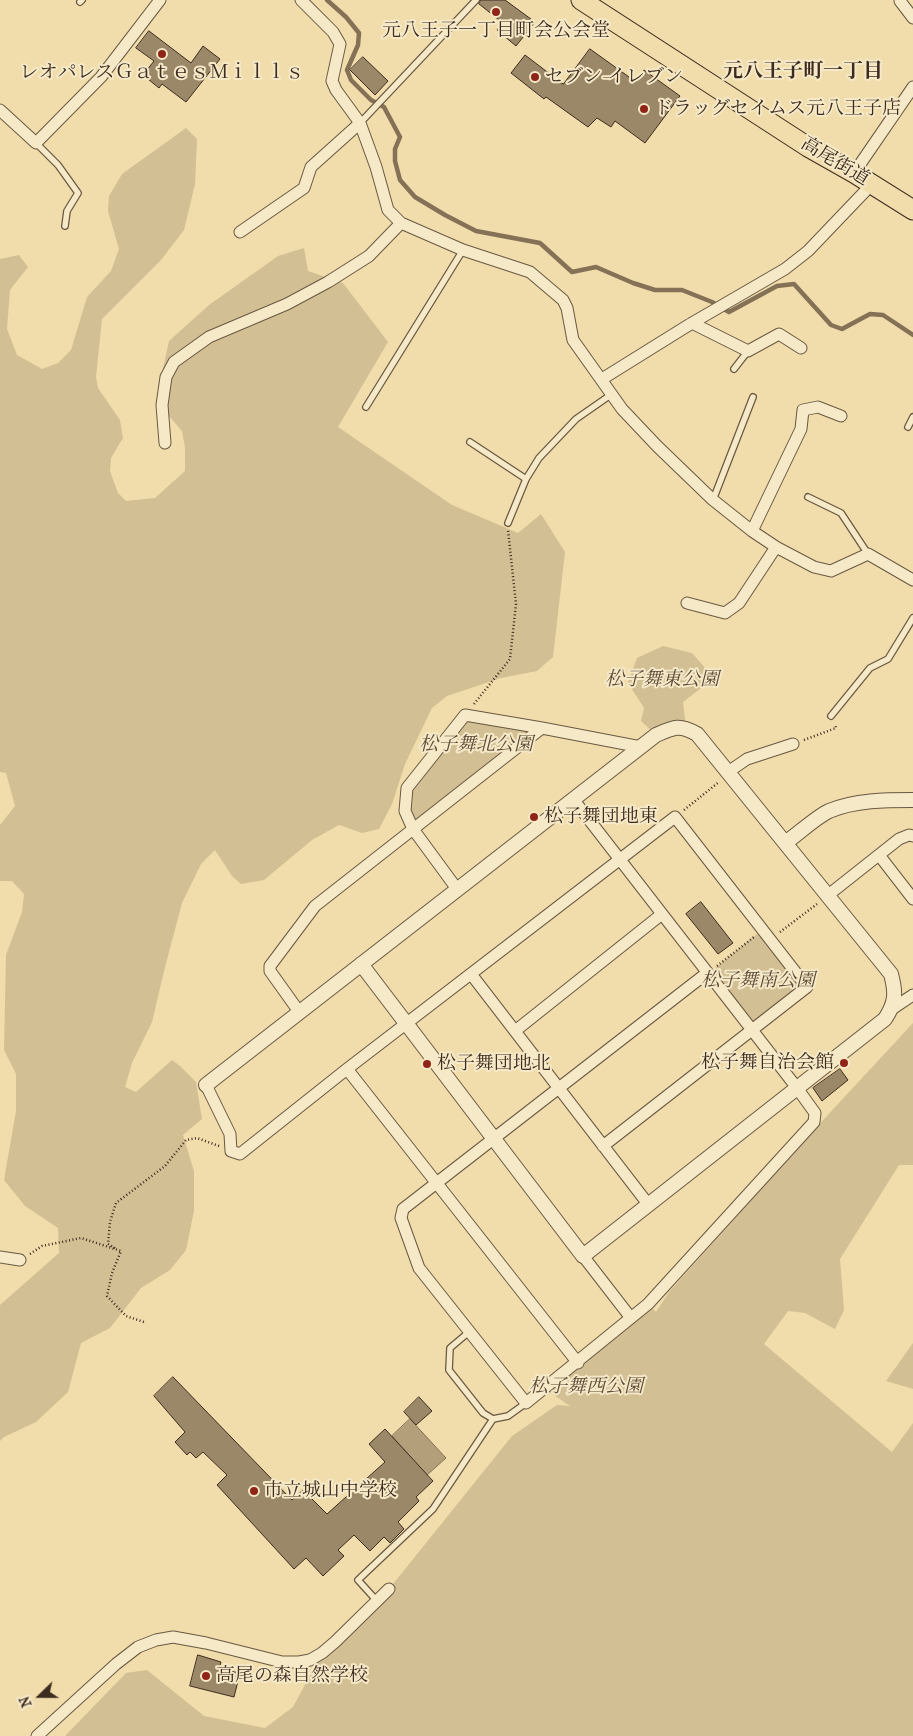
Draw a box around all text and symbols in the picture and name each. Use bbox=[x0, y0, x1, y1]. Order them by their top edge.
marker: 元八王子一丁目町会公会堂 bbox=[490, 6, 502, 18]
place label: 元八王子一丁目町会公会堂 bbox=[382, 20, 610, 42]
marker: レオパレスＧａｔｅｓＭｉｌｌｓ bbox=[156, 48, 168, 60]
district label: 元八王子町一丁目 bbox=[723, 60, 883, 84]
place label: レオパレスＧａｔｅｓＭｉｌｌｓ bbox=[20, 62, 304, 84]
place label: セブン-イレブン bbox=[545, 66, 683, 88]
marker: セブン-イレブン bbox=[529, 71, 541, 83]
place label: ドラッグセイムス元八王子店 bbox=[654, 98, 901, 120]
marker: ドラッグセイムス元八王子店 bbox=[638, 103, 650, 115]
street label: 高尾街道 bbox=[797, 133, 873, 191]
park label: 松子舞東公園 bbox=[605, 669, 719, 691]
park label: 松子舞北公園 bbox=[419, 734, 533, 756]
place label: 松子舞団地東 bbox=[544, 806, 658, 828]
marker: 松子舞団地東 bbox=[528, 811, 540, 823]
park label: 松子舞南公園 bbox=[701, 970, 815, 992]
place label: 松子舞自治会館 bbox=[701, 1052, 834, 1074]
place label: 松子舞団地北 bbox=[437, 1053, 551, 1075]
marker: 松子舞自治会館 bbox=[838, 1057, 850, 1069]
marker: 松子舞団地北 bbox=[421, 1058, 433, 1070]
park label: 松子舞西公園 bbox=[529, 1376, 643, 1398]
place label: 市立城山中学校 bbox=[264, 1480, 397, 1502]
marker: 市立城山中学校 bbox=[248, 1485, 260, 1497]
place label: 高尾の森自然学校 bbox=[216, 1665, 368, 1687]
marker: 高尾の森自然学校 bbox=[200, 1670, 212, 1682]
north arrow bbox=[15, 1671, 65, 1721]
text: N bbox=[16, 1694, 35, 1710]

